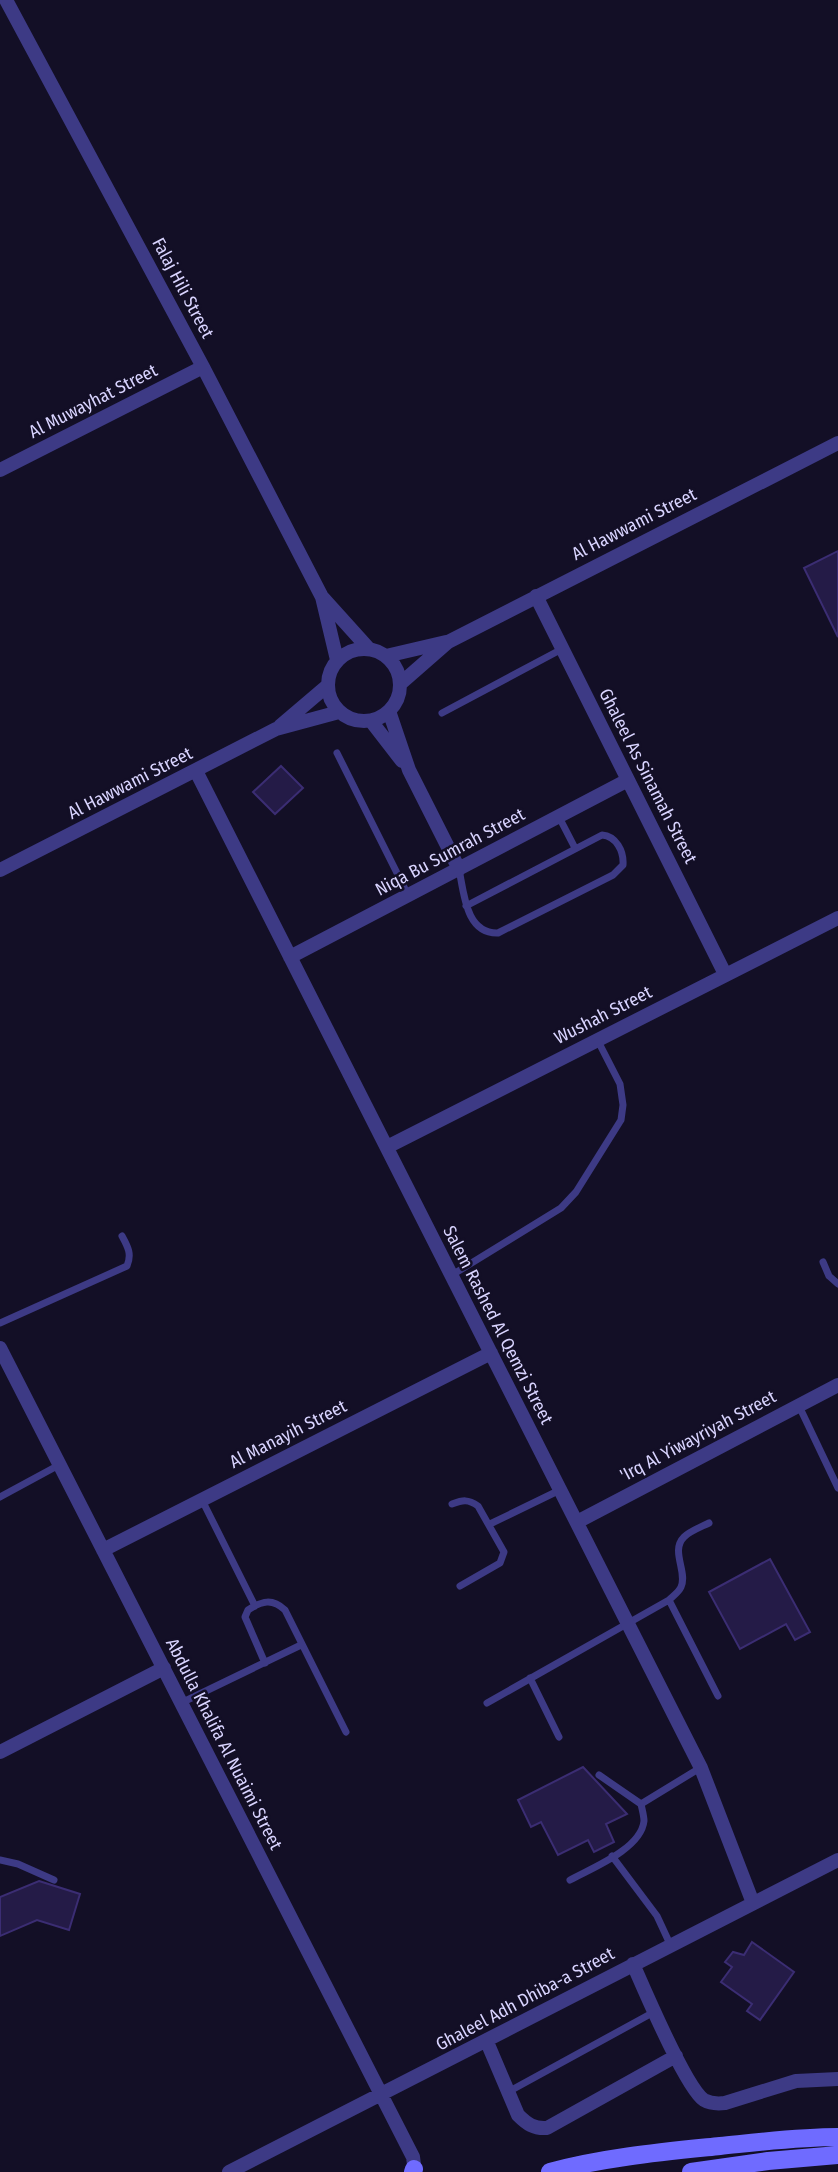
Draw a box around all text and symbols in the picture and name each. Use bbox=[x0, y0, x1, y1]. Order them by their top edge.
street label: Falaj Hili Street bbox=[147, 234, 219, 342]
street label: Al Muwayhat Street bbox=[25, 359, 161, 443]
street label: Al Hawwami Street bbox=[568, 483, 700, 565]
street label: Ghaleel As Sinamah Street bbox=[594, 685, 702, 867]
street label: Al Hawwami Street bbox=[64, 742, 196, 824]
street label: Niqa Bu Sumrah Street bbox=[371, 803, 529, 901]
street label: Wushah Street bbox=[550, 981, 656, 1049]
street label: Salem Rashed Al Qemzi Street bbox=[438, 1222, 558, 1428]
street label: 'Irq Al Yiwayriyah Street bbox=[616, 1386, 780, 1486]
street label: Al Manayih Street bbox=[226, 1395, 350, 1473]
street label: Abdulla Khalifa Al Nuaimi Street bbox=[161, 1634, 287, 1854]
street label: Ghaleel Adh Dhiba-a Street bbox=[432, 1943, 618, 2055]

